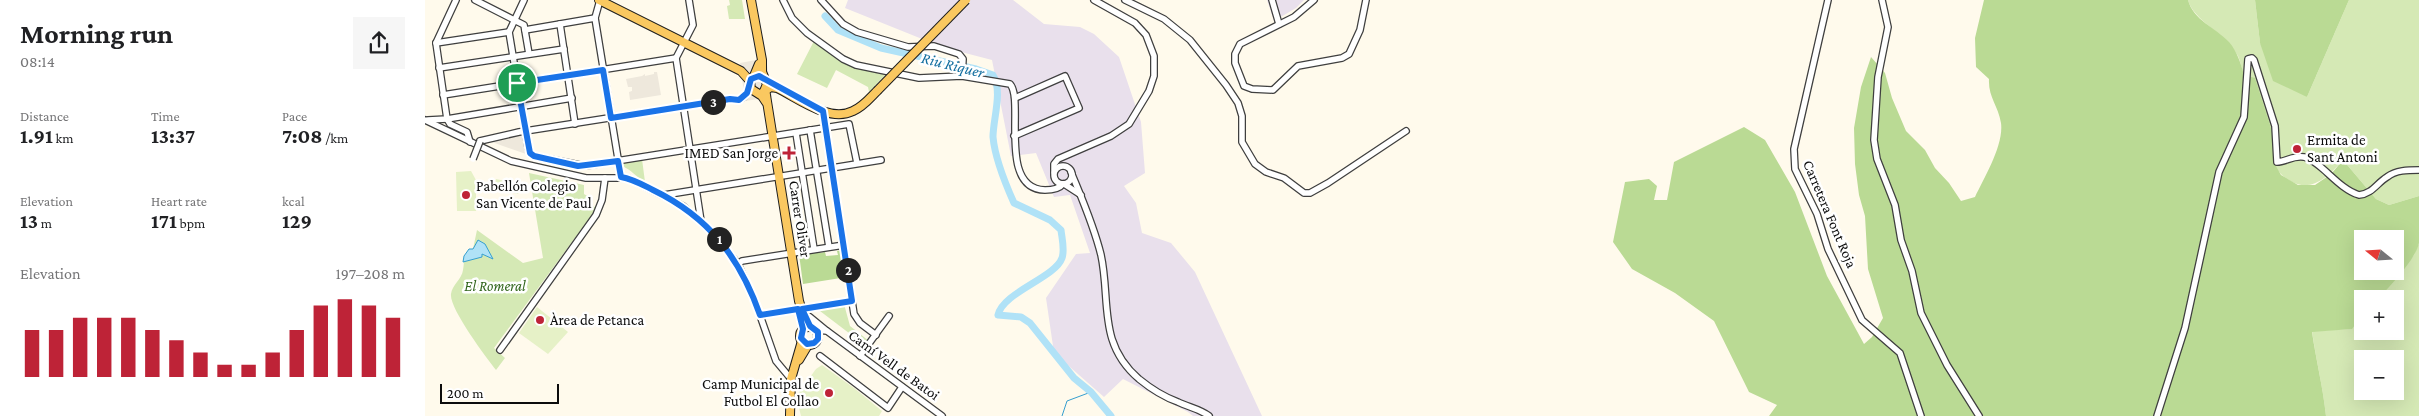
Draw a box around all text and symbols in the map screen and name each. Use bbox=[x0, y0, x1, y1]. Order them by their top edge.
button: share bbox=[353, 17, 405, 69]
text: Morning run bbox=[20, 18, 173, 49]
water label: Riu Riquer bbox=[920, 49, 987, 82]
text: 08:14 bbox=[20, 53, 55, 70]
pin bbox=[496, 62, 538, 104]
icon: arrive bbox=[503, 69, 531, 97]
pin: 3 bbox=[701, 90, 725, 114]
text: 3 bbox=[710, 94, 717, 110]
text: Distance bbox=[20, 108, 69, 124]
text: Time bbox=[151, 108, 180, 124]
text: Pace bbox=[282, 108, 307, 124]
text: 1.91 bbox=[20, 124, 53, 148]
text: 13:37 bbox=[151, 124, 195, 148]
text: 7:08 bbox=[282, 124, 323, 148]
text: km bbox=[53, 130, 73, 146]
text: /km bbox=[323, 130, 348, 146]
place label: Ermita de Sant Antoni bbox=[2307, 132, 2378, 165]
marker: Ermita de Sant Antoni bbox=[2291, 143, 2303, 155]
place label: IMED San Jorge bbox=[685, 145, 778, 162]
marker: IMED San Jorge bbox=[782, 146, 796, 160]
street label: Carretera Font Roja bbox=[1799, 158, 1860, 271]
place label: Pabellón Colegio San Vicente de Paul bbox=[476, 178, 592, 211]
street label: Carrer Oliver bbox=[786, 180, 814, 259]
marker: Pabellón Colegio San Vicente de Paul bbox=[460, 189, 472, 201]
text: Elevation bbox=[20, 193, 73, 209]
text: Heart rate bbox=[151, 193, 207, 209]
text: kcal bbox=[282, 193, 305, 209]
text: 13 bbox=[20, 209, 38, 233]
text: 171 bbox=[151, 209, 177, 233]
text: 129 bbox=[282, 209, 312, 233]
text: m bbox=[38, 215, 52, 231]
text: bpm bbox=[177, 215, 205, 231]
pin: 1 bbox=[707, 226, 731, 252]
north arrow bbox=[2354, 230, 2404, 280]
map controls bbox=[2354, 230, 2404, 400]
text: 1 bbox=[717, 231, 722, 247]
pin: 2 bbox=[835, 258, 861, 282]
text: 2 bbox=[845, 262, 852, 278]
text: Elevation bbox=[20, 265, 81, 282]
text: 197–208 m bbox=[336, 265, 405, 282]
park label: El Romeral bbox=[464, 278, 526, 294]
button: + bbox=[2354, 290, 2404, 340]
place label: Àrea de Petanca bbox=[550, 312, 644, 328]
marker: Àrea de Petanca bbox=[534, 314, 546, 326]
street label: Camí Vell de Batoi bbox=[845, 327, 943, 403]
button: − bbox=[2354, 350, 2404, 400]
place label: Camp Municipal de Futbol El Collao bbox=[702, 376, 819, 409]
scale bar bbox=[440, 381, 559, 404]
text: 200 m bbox=[447, 385, 483, 401]
marker: Camp Municipal de Futbol El Collao bbox=[823, 387, 835, 399]

